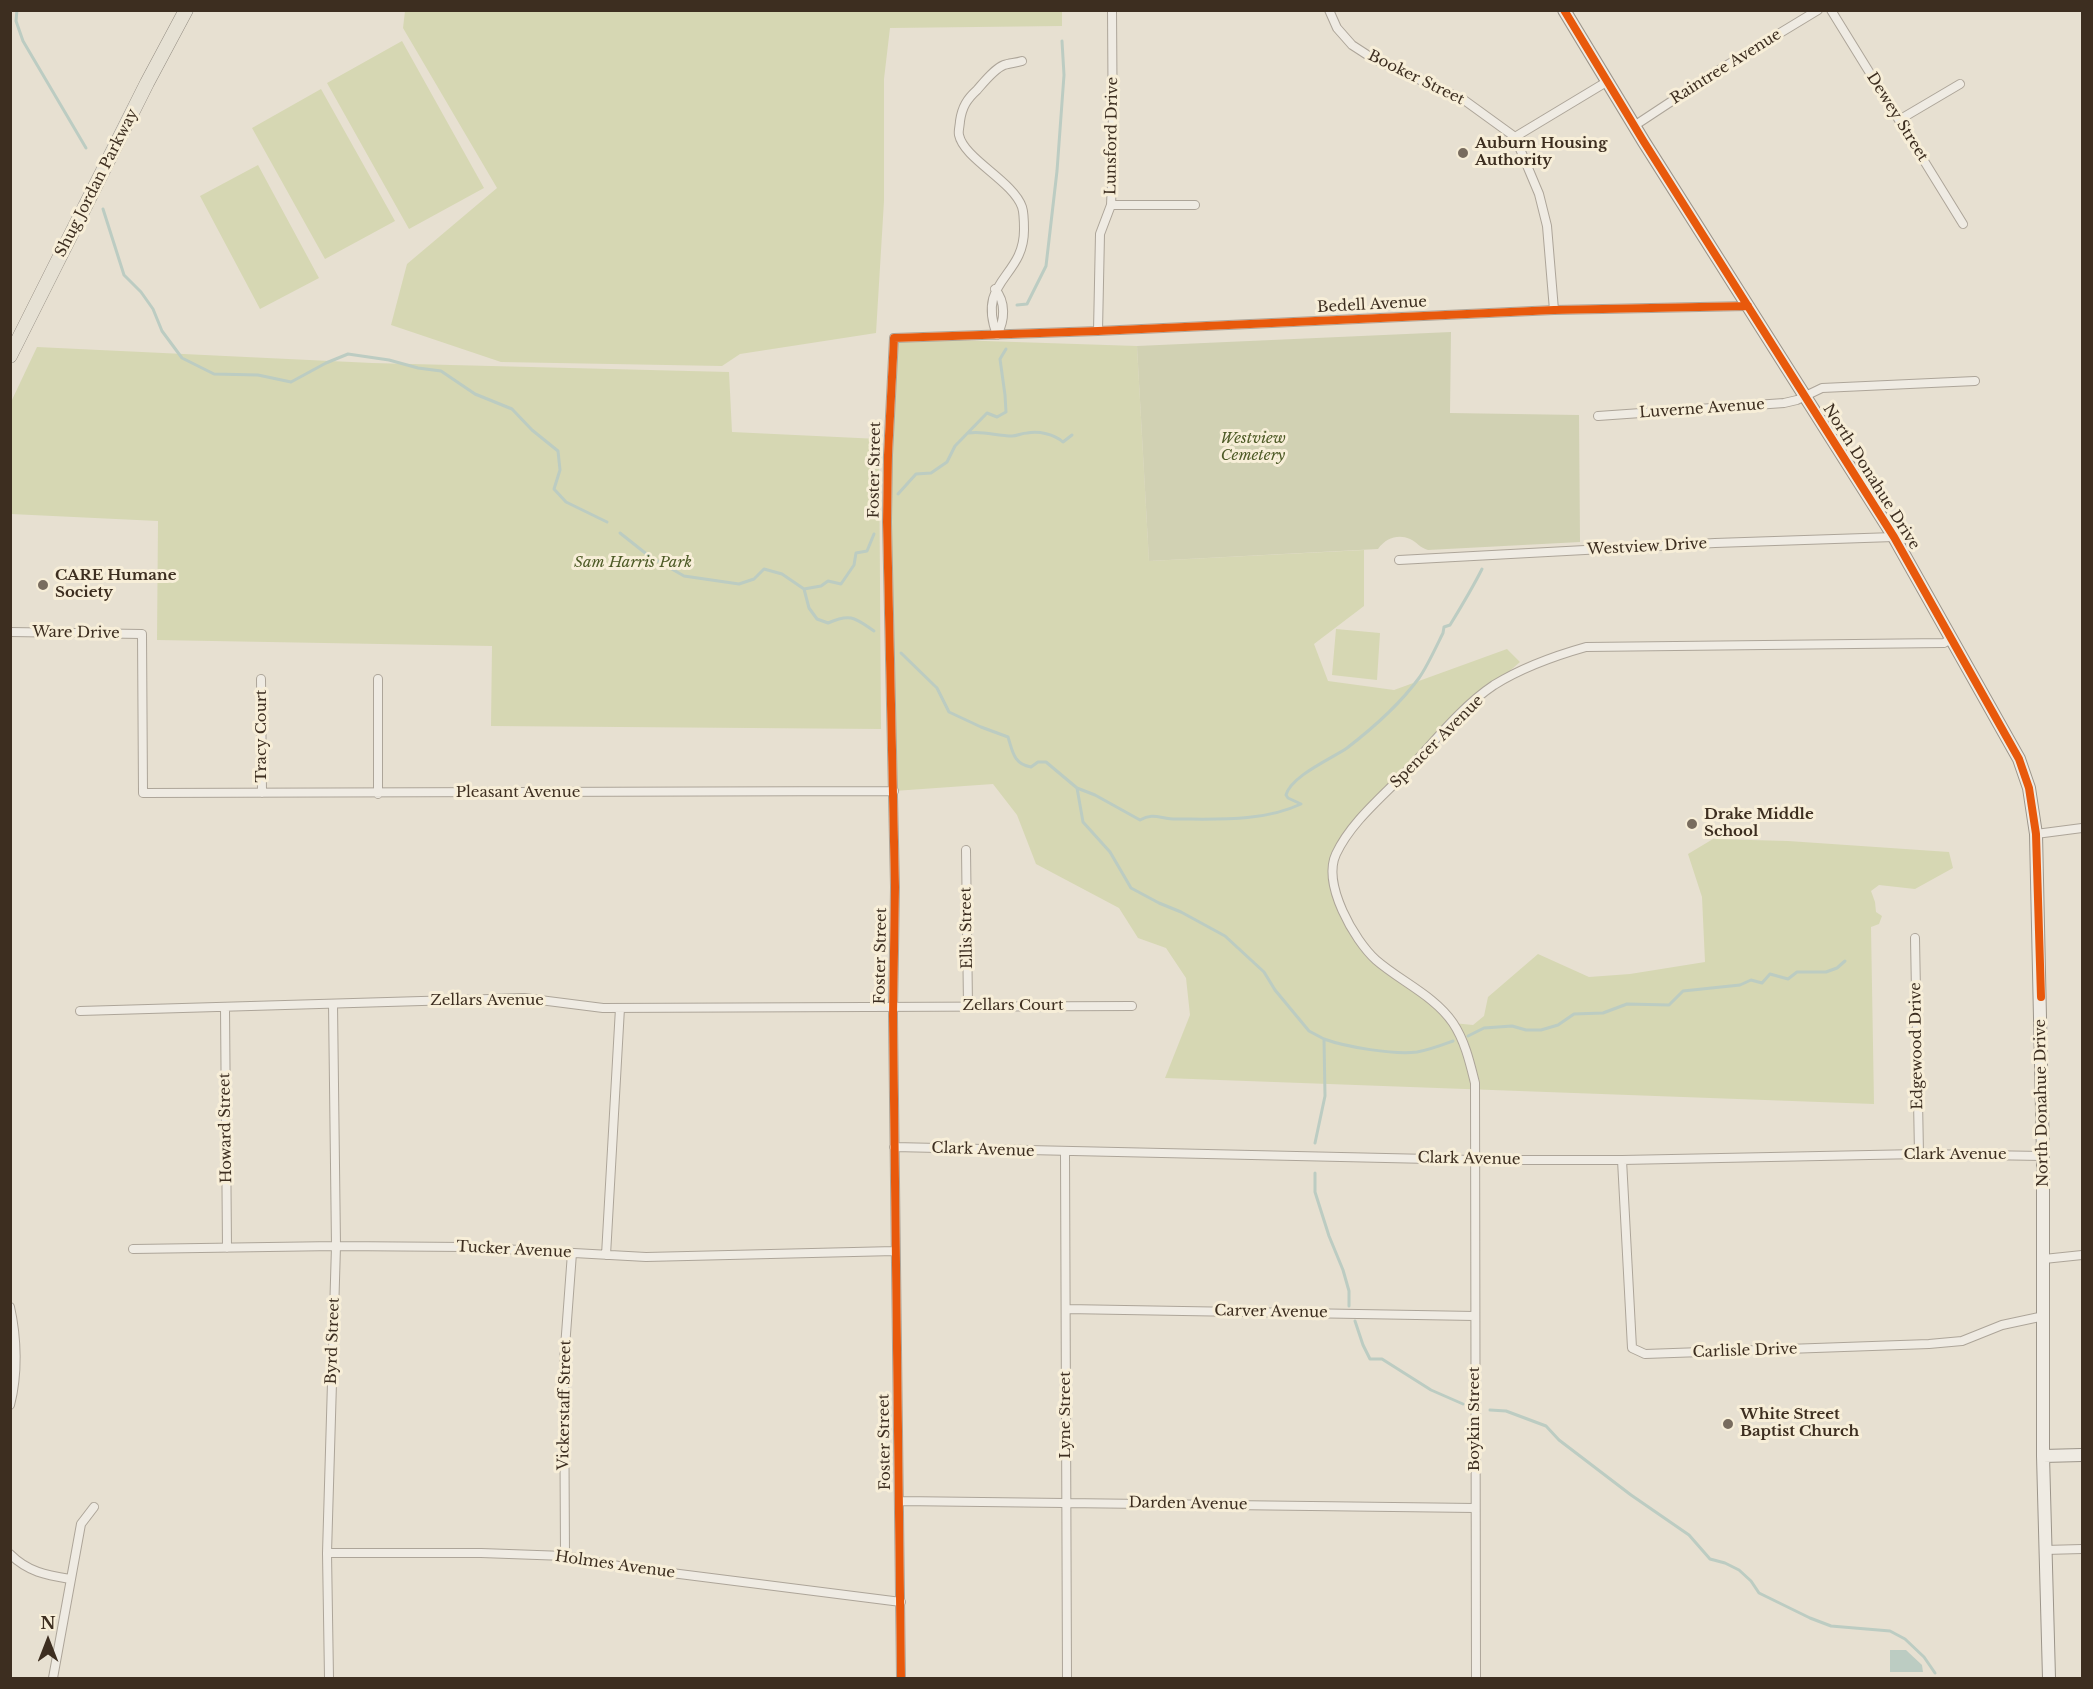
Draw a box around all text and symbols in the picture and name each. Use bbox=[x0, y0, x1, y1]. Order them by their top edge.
street label: Raintree Avenue bbox=[1667, 26, 1785, 108]
street label: Booker Street bbox=[1365, 47, 1467, 109]
street label: Dewey Street bbox=[1862, 69, 1932, 165]
street label: Lunsford Drive bbox=[1102, 77, 1122, 195]
street label: Shug Jordan Parkway bbox=[52, 106, 142, 260]
place label: Auburn Housing Authority bbox=[1475, 135, 1607, 170]
marker: Auburn Housing Authority bbox=[1456, 146, 1470, 160]
street label: Bedell Avenue bbox=[1317, 293, 1427, 317]
street label: Luverne Avenue bbox=[1639, 396, 1765, 422]
street label: North Donahue Drive bbox=[1819, 401, 1923, 553]
street label: Foster Street bbox=[865, 421, 885, 519]
park label: Westview Cemetery bbox=[1220, 430, 1286, 465]
street label: Westview Drive bbox=[1587, 535, 1707, 559]
park label: Sam Harris Park bbox=[574, 554, 692, 572]
place label: CARE Humane Society bbox=[55, 567, 177, 602]
marker: CARE Humane Society bbox=[36, 578, 50, 592]
street label: Ware Drive bbox=[32, 623, 120, 643]
street label: Tracy Court bbox=[253, 689, 271, 783]
street label: Spencer Avenue bbox=[1387, 692, 1487, 792]
street label: Pleasant Avenue bbox=[456, 784, 580, 802]
place label: Drake Middle School bbox=[1704, 806, 1814, 841]
marker: Drake Middle School bbox=[1685, 817, 1699, 831]
street label: Ellis Street bbox=[957, 887, 977, 969]
street label: Foster Street bbox=[871, 907, 891, 1005]
street label: Edgewood Drive bbox=[1907, 982, 1927, 1110]
street label: Zellars Avenue bbox=[430, 992, 544, 1010]
street label: Zellars Court bbox=[962, 997, 1064, 1015]
street label: North Donahue Drive bbox=[2032, 1019, 2052, 1187]
street label: Howard Street bbox=[216, 1073, 236, 1183]
street label: Clark Avenue bbox=[931, 1139, 1035, 1161]
street label: Clark Avenue bbox=[1903, 1146, 2007, 1164]
street label: Clark Avenue bbox=[1417, 1149, 1521, 1169]
street label: Tucker Avenue bbox=[456, 1238, 572, 1262]
street label: Byrd Street bbox=[322, 1297, 344, 1385]
street label: Carver Avenue bbox=[1214, 1302, 1328, 1322]
street label: Vickerstaff Street bbox=[555, 1340, 575, 1470]
street label: Carlisle Drive bbox=[1692, 1340, 1798, 1362]
street label: Boykin Street bbox=[1466, 1367, 1484, 1471]
street label: Lyne Street bbox=[1057, 1371, 1075, 1459]
street label: Foster Street bbox=[875, 1393, 895, 1491]
place label: White Street Baptist Church bbox=[1740, 1406, 1859, 1441]
marker: White Street Baptist Church bbox=[1721, 1417, 1735, 1431]
street label: Darden Avenue bbox=[1128, 1494, 1248, 1514]
street label: Holmes Avenue bbox=[554, 1548, 676, 1582]
north arrow bbox=[18, 1611, 78, 1671]
text: N bbox=[40, 1613, 56, 1633]

